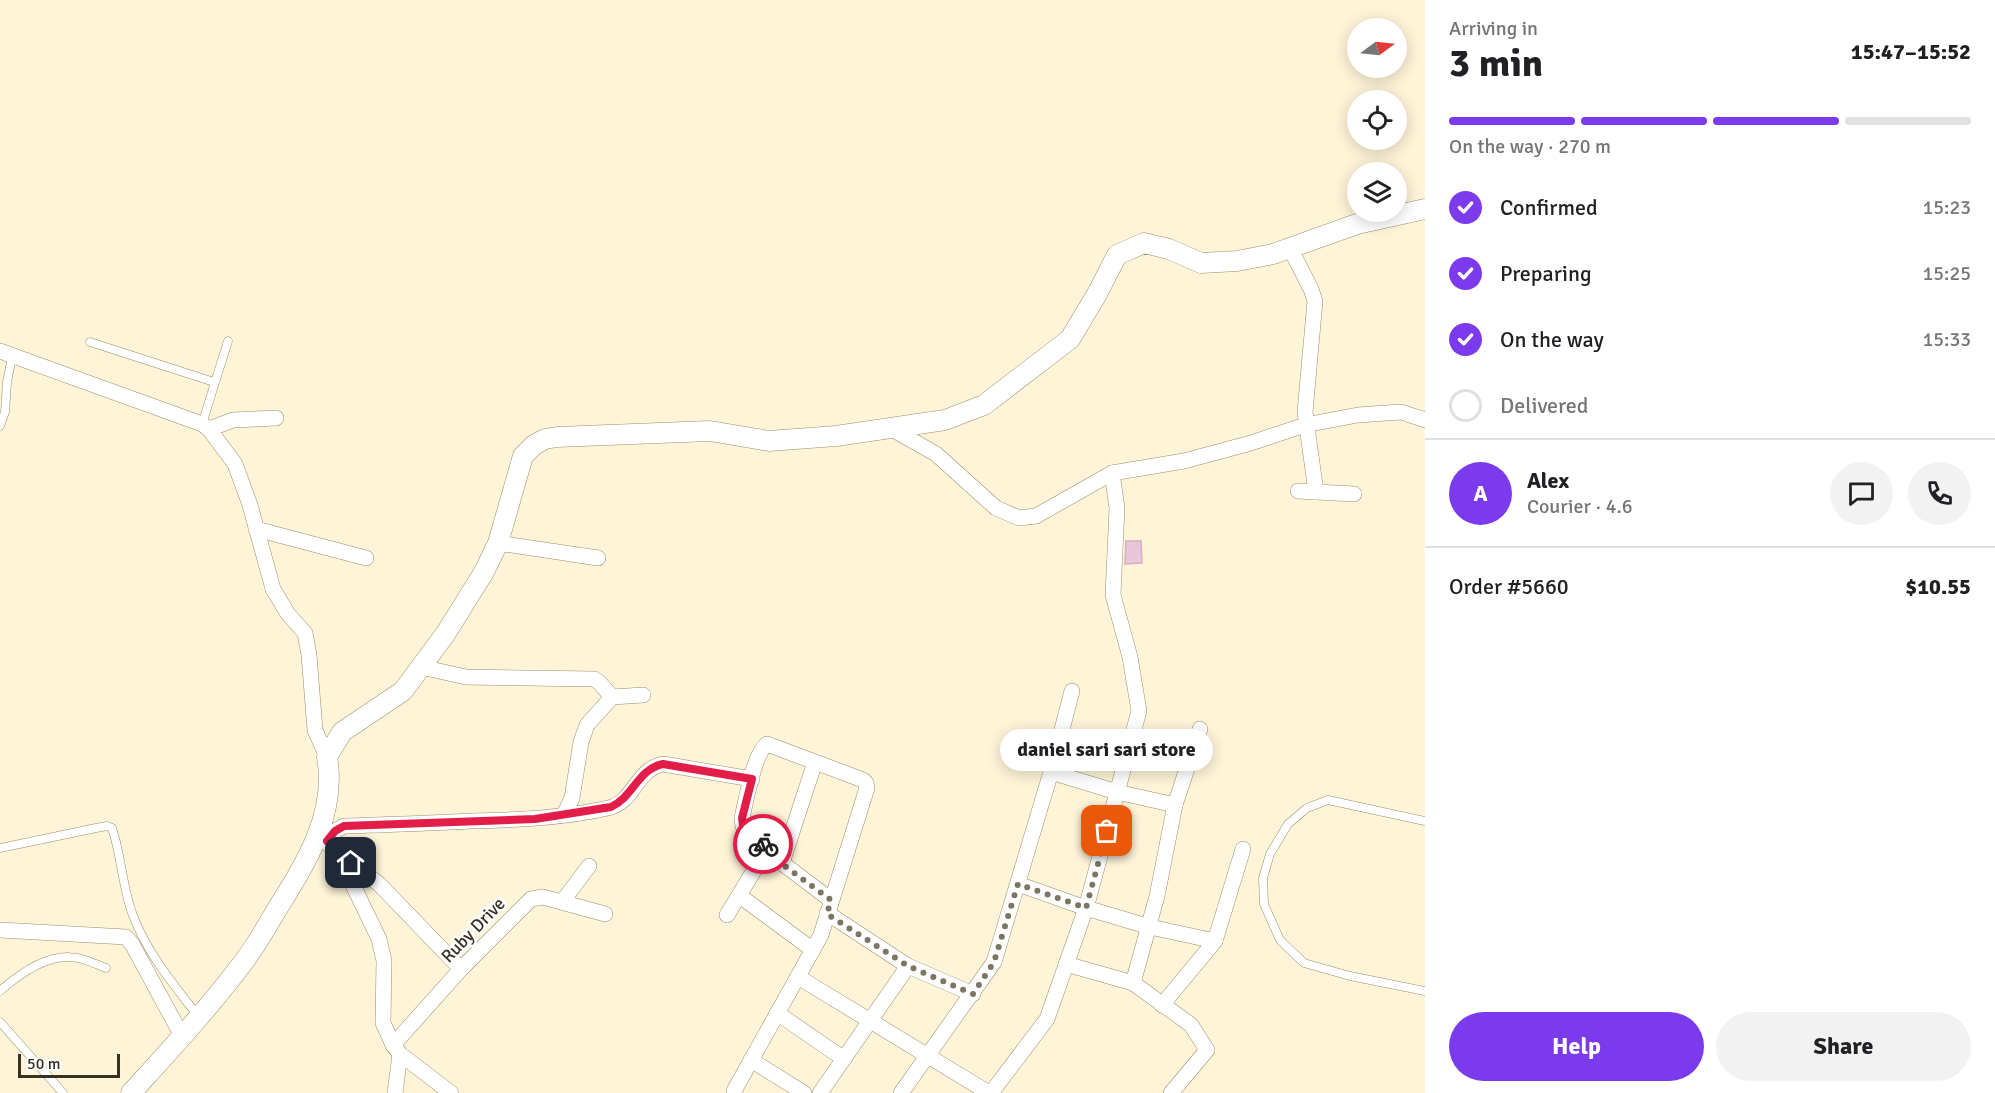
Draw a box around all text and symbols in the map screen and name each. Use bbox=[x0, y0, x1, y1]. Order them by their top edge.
text: Arriving in bbox=[1449, 16, 1538, 41]
north arrow bbox=[1347, 18, 1407, 78]
map controls bbox=[1347, 18, 1407, 222]
text: 15:47–15:52 bbox=[1851, 38, 1971, 65]
text: 3 min bbox=[1449, 39, 1543, 87]
button: locate bbox=[1347, 90, 1407, 150]
text: On the way · 270 m bbox=[1449, 134, 1611, 159]
button: layers bbox=[1347, 162, 1407, 222]
icon: check bbox=[1449, 191, 1482, 224]
text: Confirmed bbox=[1500, 194, 1598, 221]
text: 15:23 bbox=[1922, 195, 1971, 220]
icon: check bbox=[1449, 257, 1482, 290]
text: Preparing bbox=[1500, 260, 1592, 287]
text: 15:25 bbox=[1922, 261, 1971, 286]
icon: check bbox=[1449, 323, 1482, 356]
text: On the way bbox=[1500, 326, 1604, 353]
text: 15:33 bbox=[1922, 327, 1971, 352]
text: Delivered bbox=[1500, 392, 1588, 419]
button: chat bbox=[1830, 462, 1893, 525]
button: phone bbox=[1908, 462, 1971, 525]
text: Alex bbox=[1527, 467, 1569, 494]
text: A bbox=[1473, 480, 1488, 507]
text: Courier · 4.6 bbox=[1527, 494, 1633, 519]
text: Order #5660 bbox=[1449, 573, 1569, 600]
text: $10.55 bbox=[1905, 573, 1971, 600]
callout: daniel sari sari store bbox=[1000, 729, 1214, 771]
text: daniel sari sari store bbox=[1017, 737, 1196, 762]
pin bbox=[1081, 805, 1132, 856]
courier bbox=[733, 814, 793, 874]
icon: bag bbox=[1090, 814, 1123, 847]
icon: bike bbox=[747, 828, 780, 861]
pin bbox=[325, 837, 376, 888]
icon: home bbox=[334, 846, 367, 879]
street label: Ruby Drive bbox=[436, 893, 510, 967]
button: Help bbox=[1449, 1012, 1704, 1081]
button: Share bbox=[1716, 1012, 1971, 1081]
scale bar bbox=[18, 1051, 120, 1078]
text: 50 m bbox=[27, 1054, 61, 1074]

